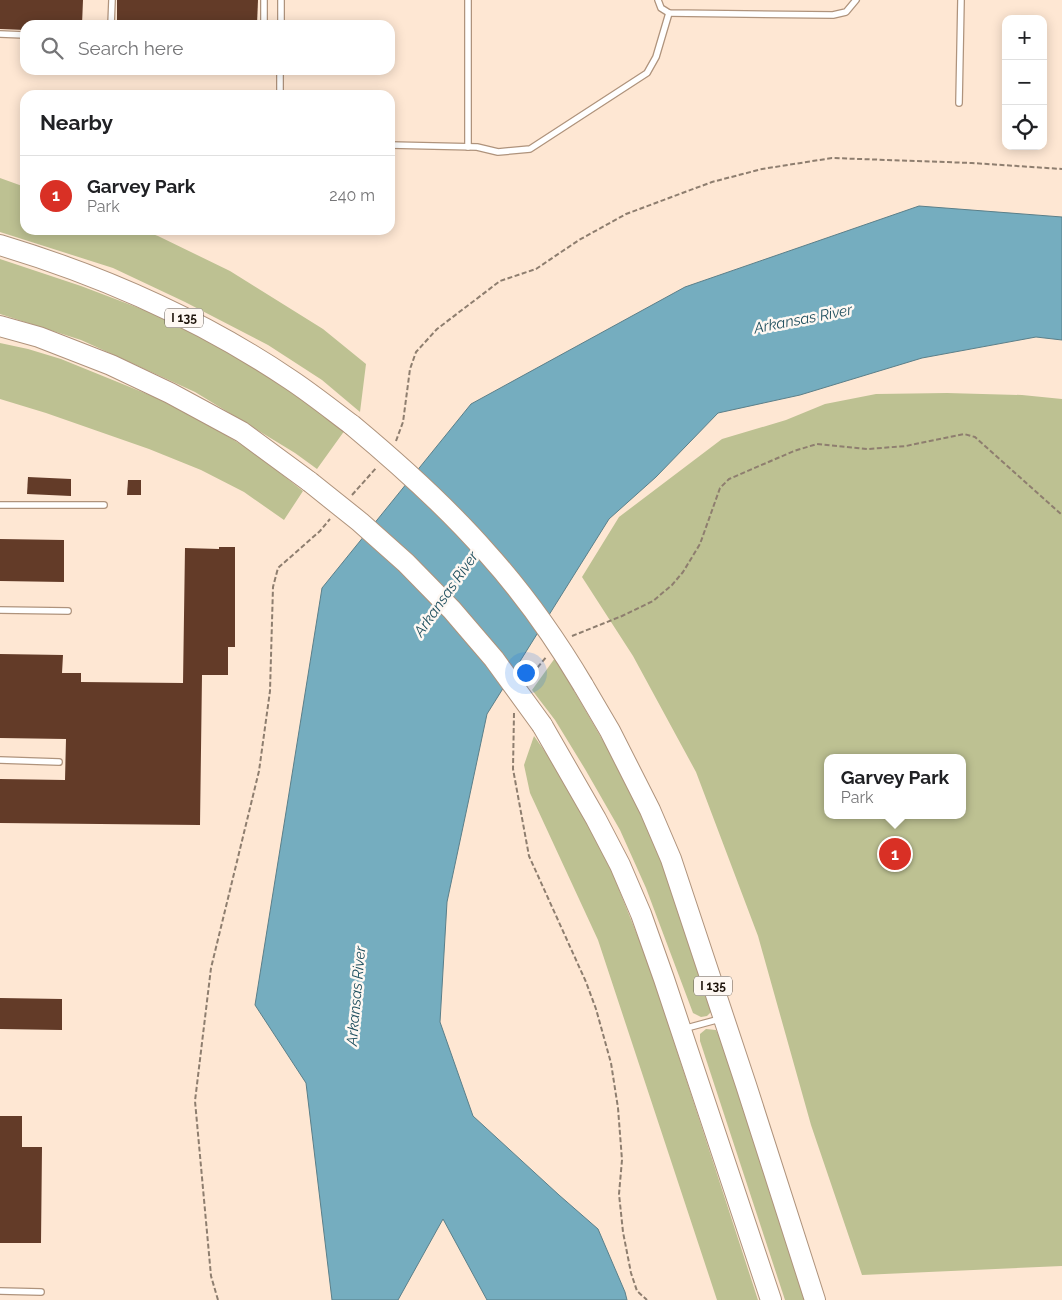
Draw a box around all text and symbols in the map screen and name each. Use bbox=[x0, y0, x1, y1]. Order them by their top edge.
map controls bbox=[1002, 15, 1047, 150]
button: + bbox=[1002, 15, 1047, 60]
search box bbox=[20, 20, 395, 75]
icon: search bbox=[38, 34, 66, 62]
text: Search here bbox=[78, 37, 184, 59]
button: − bbox=[1002, 60, 1047, 105]
button: locate bbox=[1002, 105, 1047, 150]
text: Nearby bbox=[40, 110, 113, 135]
text: Garvey Park bbox=[87, 175, 195, 197]
text: 1 bbox=[52, 186, 60, 205]
text: 240 m bbox=[329, 186, 375, 205]
text: Park bbox=[87, 197, 120, 216]
water label: Arkansas River bbox=[751, 300, 855, 338]
road number: I 135 bbox=[165, 308, 203, 328]
water label: Arkansas River bbox=[409, 547, 483, 641]
your location bbox=[513, 660, 539, 686]
popup bbox=[824, 754, 966, 819]
text: Garvey Park bbox=[841, 766, 949, 788]
text: Park bbox=[841, 788, 874, 807]
pin: 1 bbox=[879, 835, 911, 873]
water label: Arkansas River bbox=[343, 945, 369, 1048]
road number: I 135 bbox=[694, 976, 732, 996]

